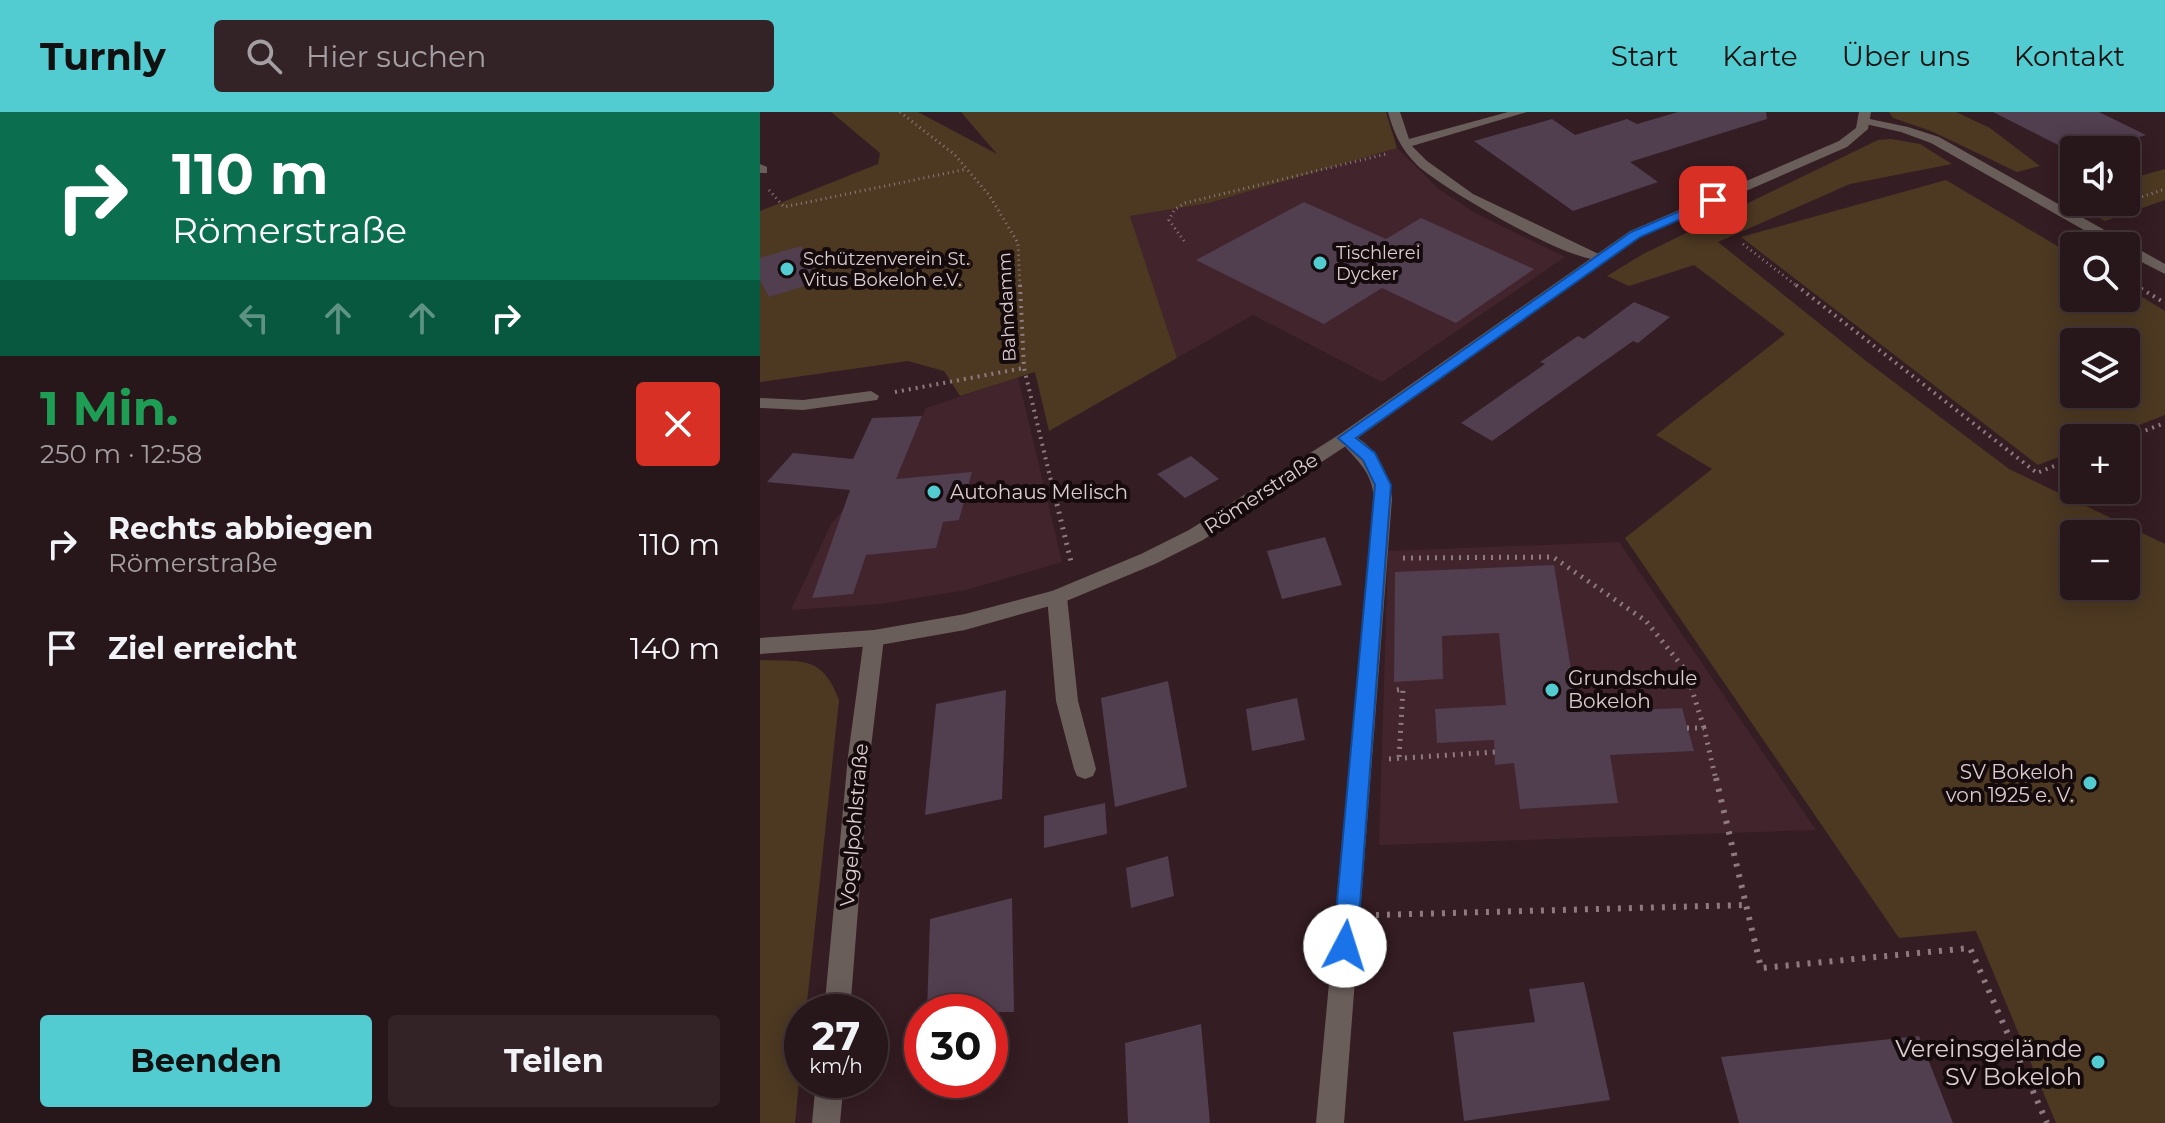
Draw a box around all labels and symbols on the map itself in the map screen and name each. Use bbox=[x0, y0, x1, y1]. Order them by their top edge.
pin bbox=[1679, 166, 1747, 234]
place label: Tischlerei Dycker bbox=[1336, 242, 1421, 285]
place label: Schützenverein St. Vitus Bokeloh e.V. bbox=[803, 248, 970, 291]
street label: Bahndamm bbox=[993, 252, 1021, 362]
marker: Tischlerei Dycker bbox=[1311, 254, 1329, 272]
marker: Schützenverein St. Vitus Bokeloh e.V. bbox=[778, 260, 796, 278]
street label: Römerstraße bbox=[1200, 447, 1322, 539]
place label: Autohaus Melisch bbox=[950, 480, 1128, 504]
marker: Autohaus Melisch bbox=[925, 483, 943, 501]
place label: Grundschule Bokeloh bbox=[1568, 666, 1697, 713]
marker: Grundschule Bokeloh bbox=[1543, 681, 1561, 699]
street label: Vogelpohlstraße bbox=[835, 742, 873, 908]
place label: SV Bokeloh von 1925 e. V. bbox=[1946, 760, 2074, 807]
marker: SV Bokeloh von 1925 e. V. bbox=[2081, 774, 2099, 792]
position arrow bbox=[1303, 904, 1387, 988]
speed limit sign: 30 bbox=[904, 994, 1008, 1098]
place label: Vereinsgelände SV Bokeloh bbox=[1895, 1034, 2082, 1091]
marker: Vereinsgelände SV Bokeloh bbox=[2089, 1053, 2107, 1071]

